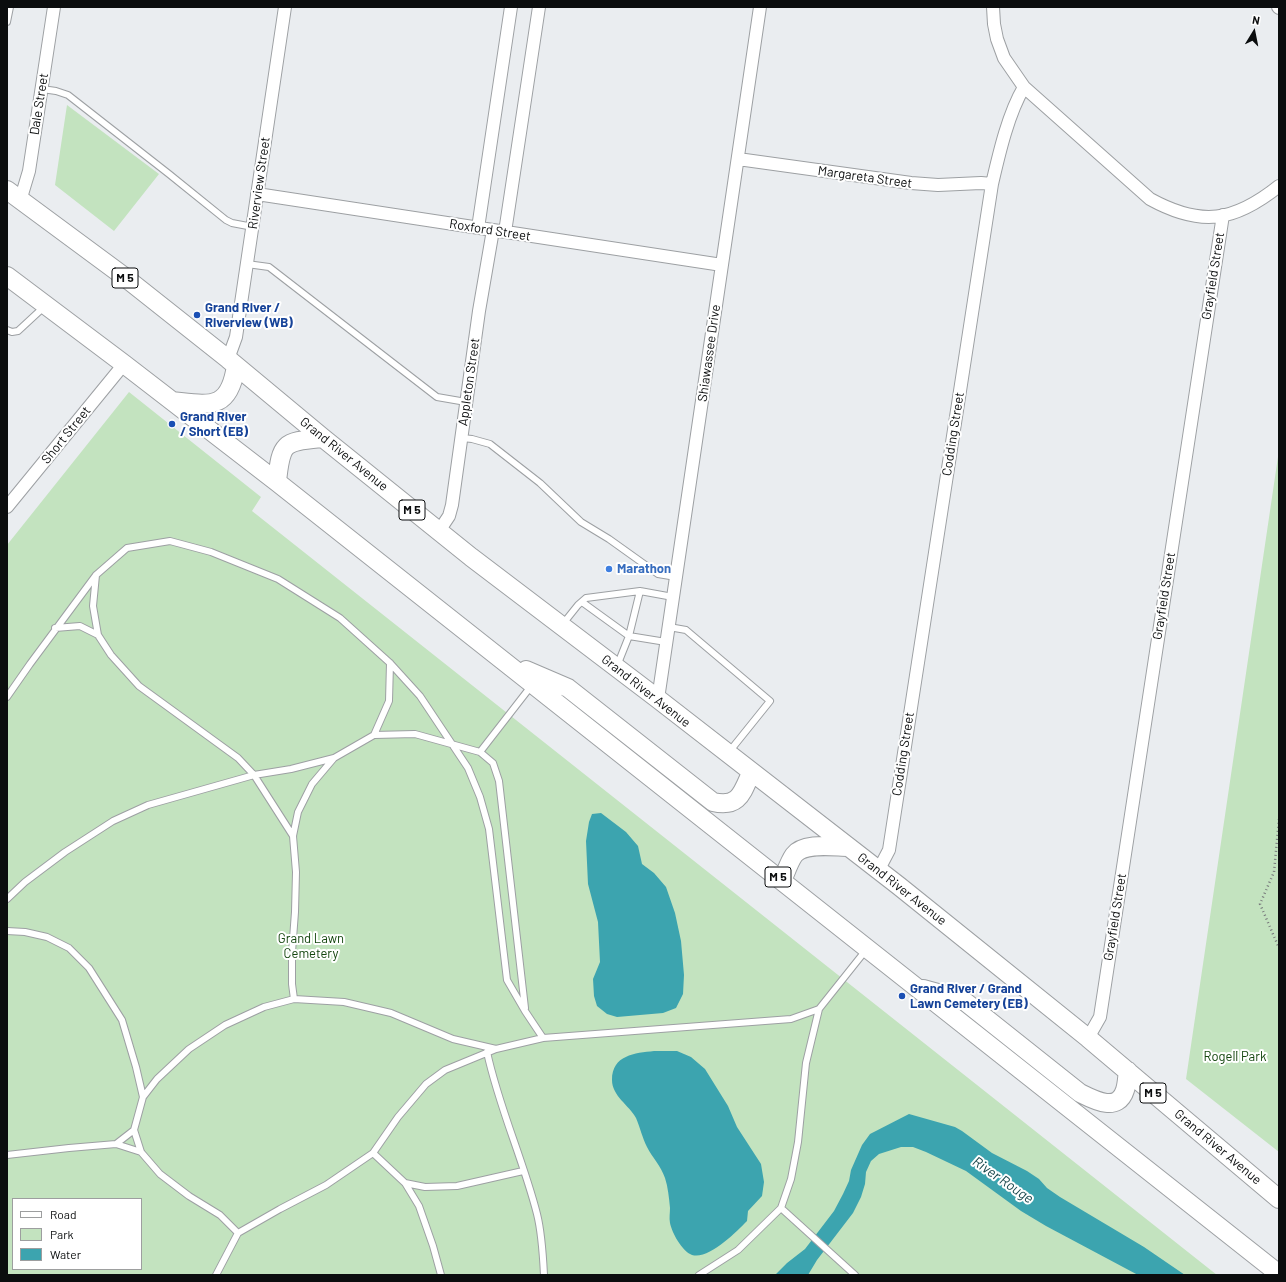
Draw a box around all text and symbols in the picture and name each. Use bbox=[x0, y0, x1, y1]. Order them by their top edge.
north arrow bbox=[1234, 12, 1274, 52]
text: N bbox=[1251, 13, 1261, 27]
street label: Dale Street bbox=[26, 72, 52, 136]
street label: Riverview Street bbox=[245, 136, 273, 230]
street label: Margareta Street bbox=[817, 163, 913, 191]
street label: Roxford Street bbox=[448, 216, 532, 244]
street label: Grayfield Street bbox=[1198, 231, 1228, 321]
road number: M 5 bbox=[112, 268, 138, 288]
place label: Grand River / Riverview (WB) bbox=[205, 300, 293, 331]
street label: Shiawassee Drive bbox=[694, 303, 724, 403]
marker: Grand River / Riverview (WB) bbox=[192, 310, 202, 320]
street label: Appleton Street bbox=[455, 337, 483, 427]
street label: Codding Street bbox=[939, 391, 967, 477]
street label: Short Street bbox=[38, 403, 94, 467]
place label: Grand River / Short (EB) bbox=[180, 409, 248, 440]
street label: Grand River Avenue bbox=[297, 414, 391, 494]
marker: Grand River / Short (EB) bbox=[167, 419, 177, 429]
road number: M 5 bbox=[399, 500, 425, 520]
street label: Grayfield Street bbox=[1149, 551, 1179, 641]
place label: Marathon bbox=[617, 561, 671, 577]
marker: Marathon bbox=[604, 564, 614, 574]
street label: Grand River Avenue bbox=[598, 651, 694, 731]
street label: Codding Street bbox=[889, 711, 917, 797]
street label: Grand River Avenue bbox=[854, 849, 950, 929]
road number: M 5 bbox=[765, 867, 791, 887]
street label: Grayfield Street bbox=[1100, 872, 1130, 962]
park label: Grand Lawn Cemetery bbox=[278, 931, 344, 962]
place label: Grand River / Grand Lawn Cemetery (EB) bbox=[910, 981, 1028, 1012]
marker: Grand River / Grand Lawn Cemetery (EB) bbox=[897, 991, 907, 1001]
park label: Rogell Park bbox=[1203, 1049, 1267, 1065]
road number: M 5 bbox=[1140, 1083, 1166, 1103]
street label: Grand River Avenue bbox=[1171, 1106, 1265, 1188]
water label: River Rouge bbox=[969, 1153, 1037, 1207]
legend bbox=[12, 1198, 142, 1270]
text: Road bbox=[50, 1207, 77, 1221]
text: Park bbox=[50, 1227, 74, 1241]
text: Water bbox=[50, 1247, 81, 1261]

